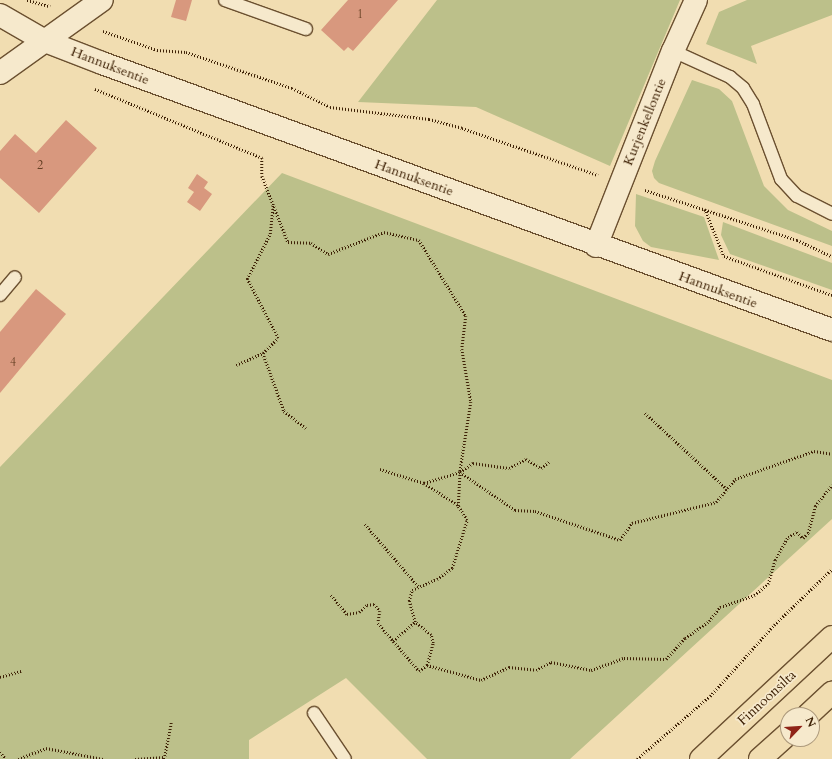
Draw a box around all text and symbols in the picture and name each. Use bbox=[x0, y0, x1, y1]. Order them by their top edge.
house number: 1 bbox=[357, 8, 363, 22]
street label: Hannuksentie bbox=[68, 43, 152, 89]
street label: Kurjenkellontie bbox=[620, 76, 670, 168]
street label: Hannuksentie bbox=[372, 156, 456, 200]
house number: 2 bbox=[37, 159, 43, 173]
street label: Hannuksentie bbox=[676, 268, 760, 312]
house number: 4 bbox=[10, 356, 16, 370]
street label: Finnoonsilta bbox=[734, 667, 800, 729]
north arrow bbox=[780, 707, 820, 747]
text: N bbox=[802, 715, 819, 730]

